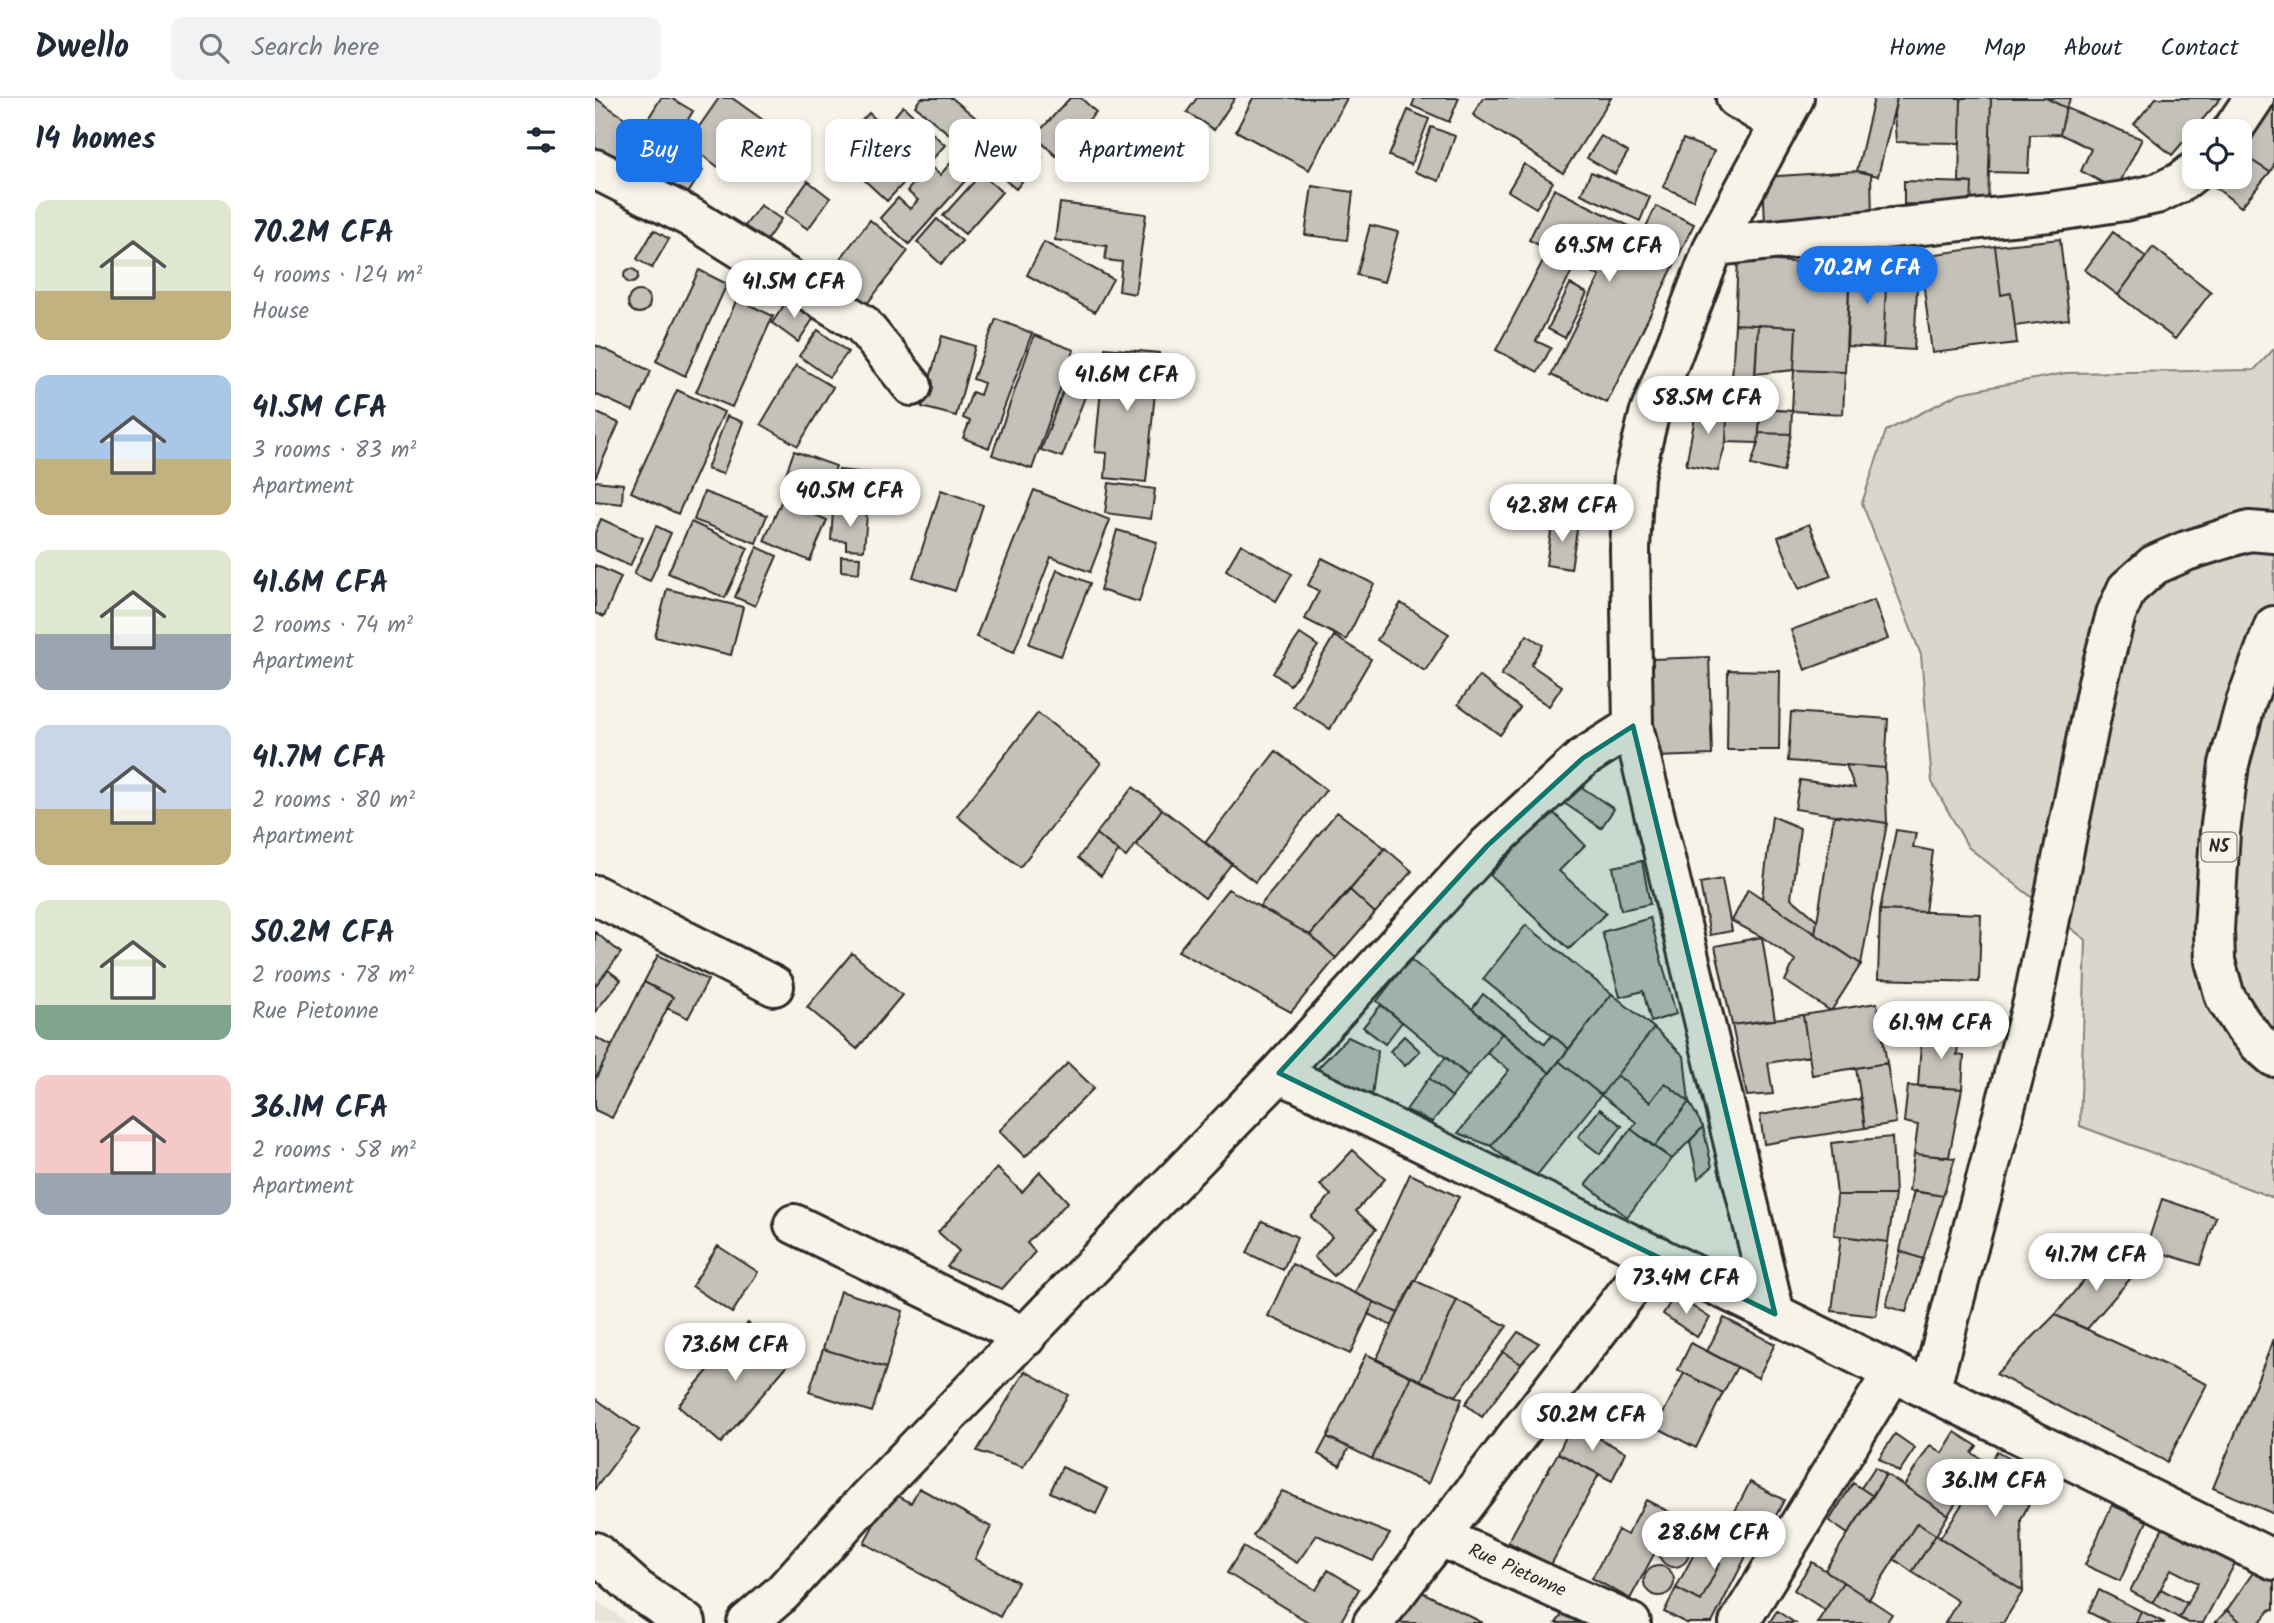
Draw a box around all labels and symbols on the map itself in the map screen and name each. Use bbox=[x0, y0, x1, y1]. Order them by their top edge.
pin: 69.5M CFA bbox=[1529, 225, 1689, 284]
pin: 70.2M CFA bbox=[1787, 246, 1947, 306]
pin: 41.5M CFA bbox=[714, 260, 874, 320]
pin: 41.6M CFA bbox=[1047, 354, 1207, 413]
pin: 58.5M CFA bbox=[1628, 376, 1788, 436]
pin: 40.5M CFA bbox=[770, 470, 930, 529]
pin: 42.8M CFA bbox=[1482, 484, 1642, 544]
road number: N5 bbox=[2201, 832, 2237, 862]
pin: 61.9M CFA bbox=[1861, 1002, 2021, 1061]
pin: 41.7M CFA bbox=[2016, 1234, 2176, 1293]
pin: 73.4M CFA bbox=[1606, 1256, 1766, 1316]
pin: 73.6M CFA bbox=[655, 1324, 815, 1383]
pin: 50.2M CFA bbox=[1512, 1394, 1672, 1453]
pin: 36.1M CFA bbox=[1915, 1460, 2075, 1519]
pin: 28.6M CFA bbox=[1634, 1512, 1794, 1571]
street label: Rue Pietonne bbox=[1463, 1536, 1571, 1606]

